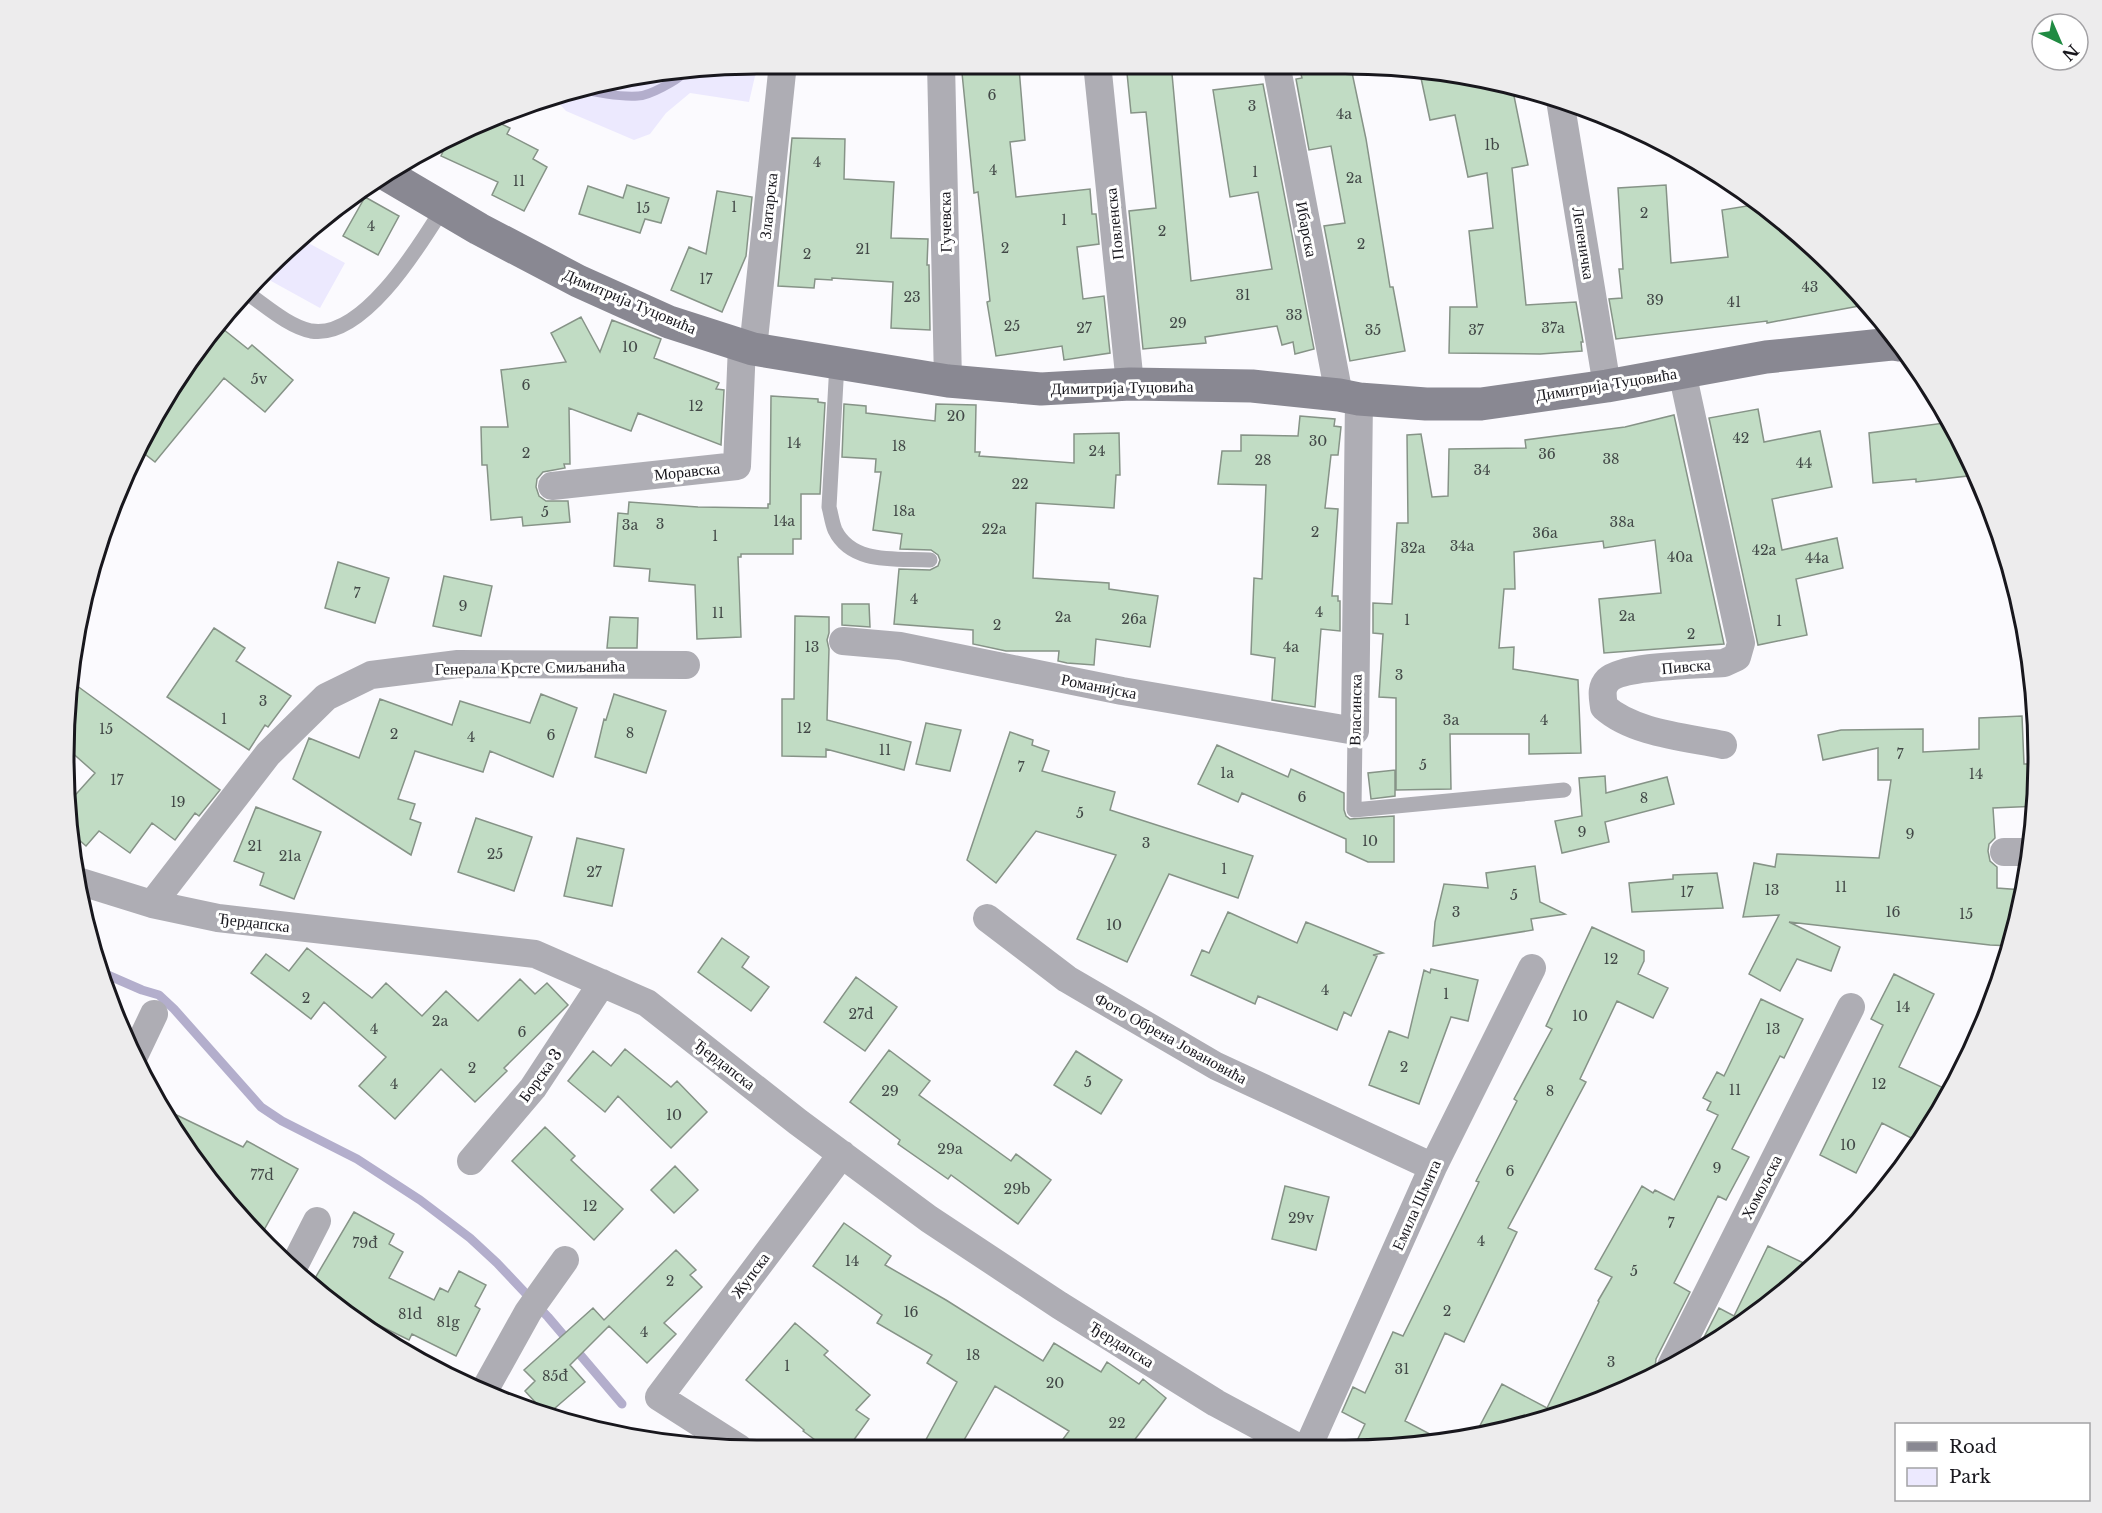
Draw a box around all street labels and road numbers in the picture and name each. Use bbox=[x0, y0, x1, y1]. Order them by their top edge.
street label: Златарска bbox=[755, 172, 781, 240]
street label: Повленска bbox=[1100, 187, 1128, 261]
street label: Гучевска bbox=[934, 191, 956, 253]
street label: Ибарска bbox=[1292, 199, 1322, 259]
street label: Лепеничка bbox=[1568, 205, 1600, 281]
street label: Димитрија Туцовића bbox=[560, 264, 700, 338]
street label: Димитрија Туцовића bbox=[1534, 363, 1678, 405]
street label: Димитрија Туцовића bbox=[1050, 376, 1194, 398]
street label: Моравска bbox=[653, 458, 721, 484]
street label: Пивска bbox=[1661, 654, 1711, 678]
street label: Генерала Крсте Смиљанића bbox=[435, 655, 625, 679]
street label: Романијска bbox=[1059, 669, 1139, 703]
street label: Власинска bbox=[1344, 674, 1366, 746]
street label: Ђердапска bbox=[217, 908, 291, 936]
street label: Фото Обрена Јовановића bbox=[1091, 988, 1251, 1088]
street label: Ђердапска bbox=[690, 1034, 760, 1094]
street label: Борска 3 bbox=[514, 1044, 566, 1106]
street label: Хомољска bbox=[1736, 1151, 1786, 1223]
street label: Емила Шмита bbox=[1387, 1157, 1445, 1253]
street label: Жупска bbox=[726, 1248, 774, 1302]
street label: Ђердапска bbox=[1086, 1316, 1158, 1372]

